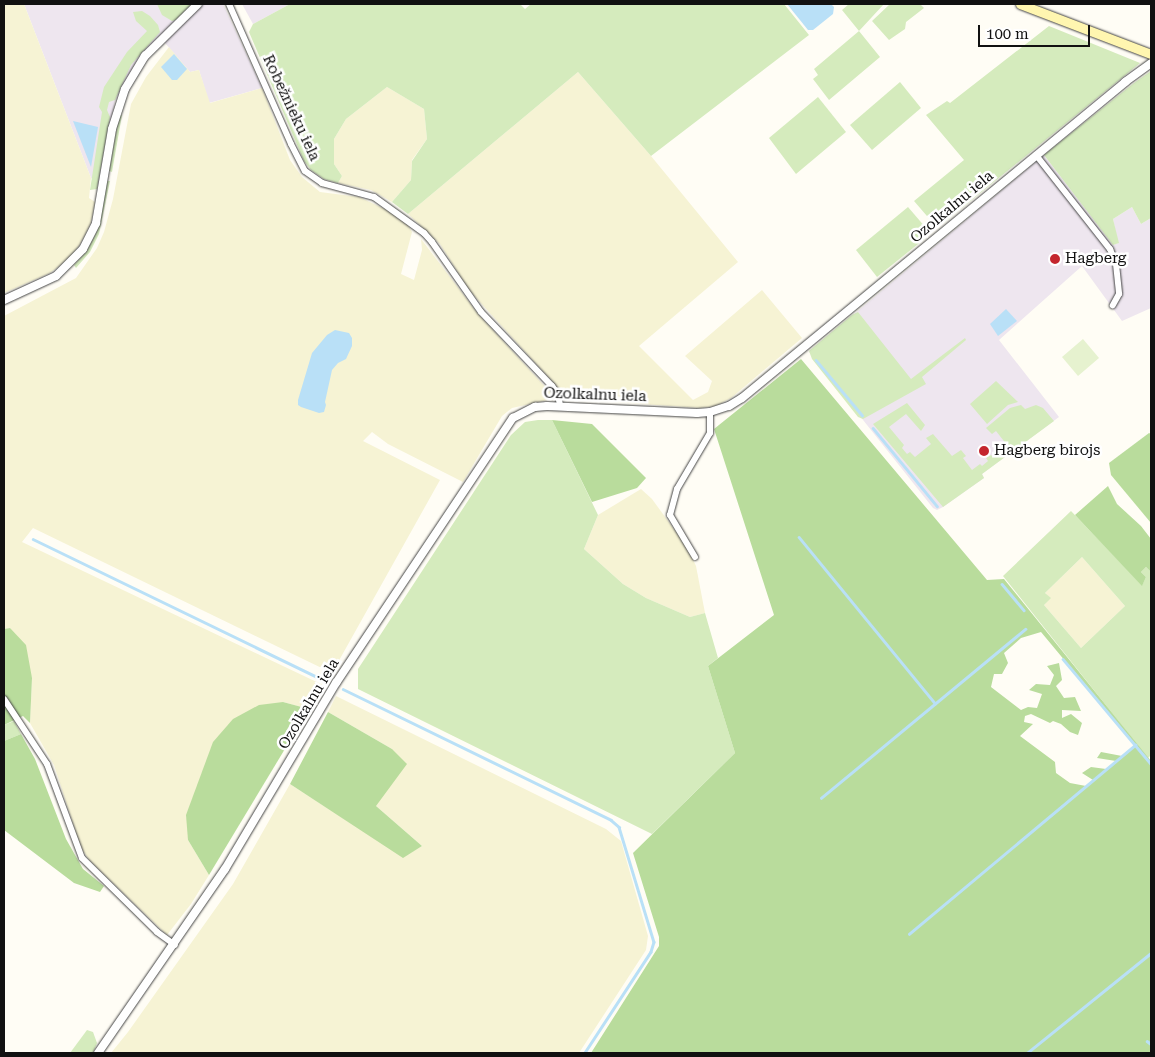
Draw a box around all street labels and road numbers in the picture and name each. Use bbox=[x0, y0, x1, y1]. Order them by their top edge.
street label: Robežnieku iela bbox=[259, 52, 323, 164]
street label: Ozolkalnu iela bbox=[907, 167, 997, 247]
street label: Ozolkalnu iela bbox=[543, 384, 647, 406]
street label: Ozolkalnu iela bbox=[275, 655, 343, 753]

